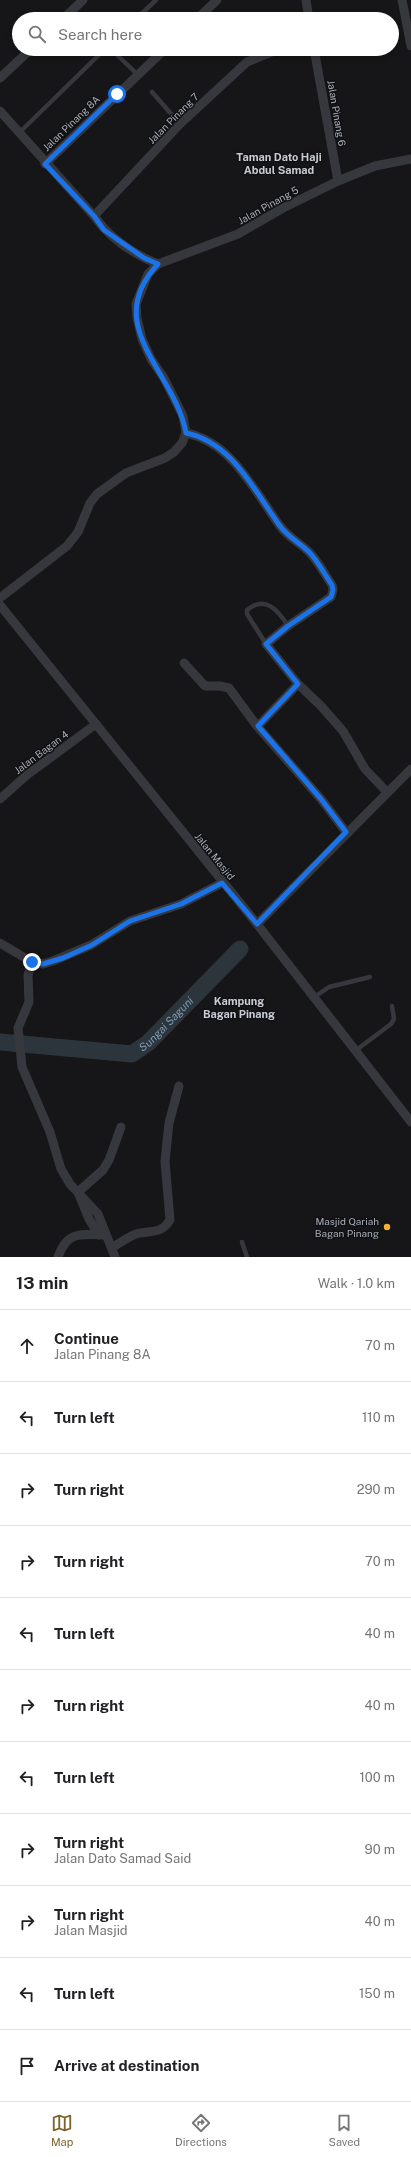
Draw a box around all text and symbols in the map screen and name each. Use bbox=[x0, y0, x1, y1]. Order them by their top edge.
search box bbox=[12, 12, 399, 56]
icon: search bbox=[26, 23, 48, 45]
text: Search here bbox=[58, 26, 142, 43]
street label: Jalan Pinang 6 bbox=[325, 79, 349, 147]
route start bbox=[108, 85, 126, 103]
street label: Jalan Pinang 7 bbox=[145, 90, 201, 146]
street label: Jalan Pinang 8A bbox=[40, 93, 102, 153]
district label: Taman Dato Haji Abdul Samad bbox=[236, 151, 322, 176]
street label: Jalan Pinang 5 bbox=[236, 183, 300, 227]
street label: Jalan Bagan 4 bbox=[12, 728, 70, 776]
street label: Jalan Masjid bbox=[193, 830, 237, 882]
route end bbox=[23, 953, 41, 971]
water label: Sungai Saguni bbox=[136, 994, 196, 1054]
district label: Kampung Bagan Pinang bbox=[203, 995, 275, 1020]
place label: Masjid Qariah Bagan Pinang bbox=[315, 1215, 379, 1239]
marker: Masjid Qariah Bagan Pinang bbox=[382, 1222, 392, 1232]
text: 13 min bbox=[16, 1273, 68, 1293]
text: Walk · 1.0 km bbox=[318, 1276, 395, 1291]
text: Continue bbox=[54, 1330, 119, 1347]
icon: ahead bbox=[16, 1335, 38, 1357]
text: 70 m bbox=[365, 1338, 395, 1353]
text: Jalan Pinang 8A bbox=[54, 1347, 151, 1362]
icon: left bbox=[16, 1407, 38, 1429]
text: Turn left bbox=[54, 1409, 115, 1426]
text: 110 m bbox=[362, 1410, 395, 1425]
icon: right bbox=[16, 1479, 38, 1501]
text: Turn right bbox=[54, 1481, 124, 1498]
text: 290 m bbox=[357, 1482, 395, 1497]
icon: right bbox=[16, 1551, 38, 1573]
text: Turn right bbox=[54, 1553, 124, 1570]
text: 70 m bbox=[365, 1554, 395, 1569]
icon: left bbox=[16, 1623, 38, 1645]
text: Turn left bbox=[54, 1625, 115, 1642]
text: 40 m bbox=[364, 1626, 395, 1641]
icon: right bbox=[16, 1695, 38, 1717]
text: Turn right bbox=[54, 1697, 124, 1714]
text: 40 m bbox=[364, 1698, 395, 1713]
icon: left bbox=[16, 1767, 38, 1789]
text: Turn left bbox=[54, 1769, 115, 1786]
text: 100 m bbox=[359, 1770, 395, 1785]
text: Turn right bbox=[54, 1834, 124, 1851]
icon: right bbox=[16, 1839, 38, 1861]
text: 90 m bbox=[365, 1842, 395, 1857]
text: Jalan Dato Samad Said bbox=[54, 1851, 191, 1866]
text: Turn right bbox=[54, 1906, 124, 1923]
icon: right bbox=[16, 1911, 38, 1933]
text: 40 m bbox=[364, 1914, 395, 1929]
text: Jalan Masjid bbox=[54, 1923, 128, 1938]
icon: left bbox=[16, 1983, 38, 2005]
text: Turn left bbox=[54, 1985, 115, 2002]
text: 150 m bbox=[359, 1986, 395, 2001]
icon: arrive bbox=[16, 2055, 38, 2077]
text: Arrive at destination bbox=[54, 2057, 199, 2074]
tab: Map bbox=[51, 2112, 73, 2148]
tab: Directions bbox=[175, 2112, 227, 2148]
tab: Saved bbox=[329, 2112, 360, 2148]

